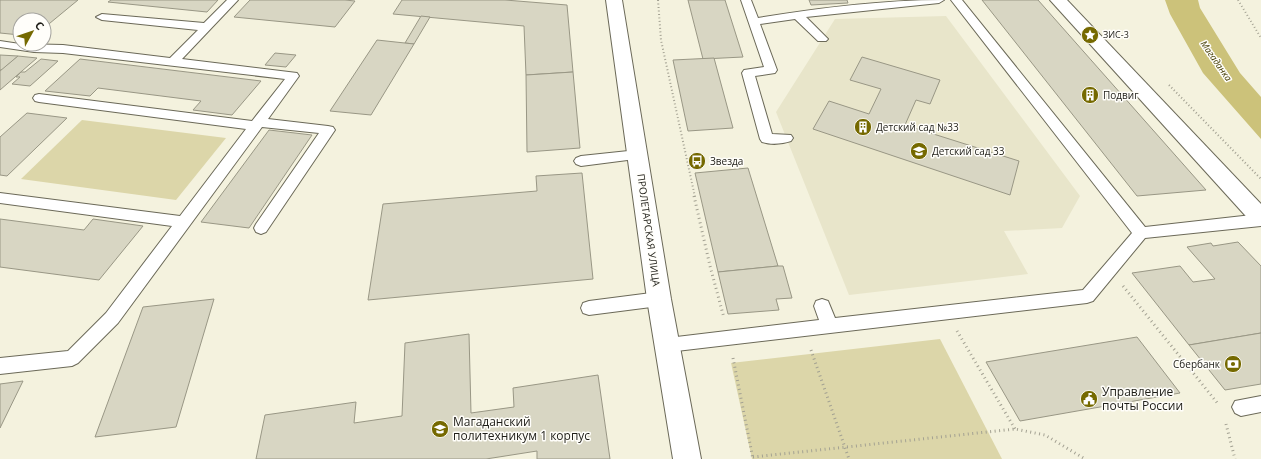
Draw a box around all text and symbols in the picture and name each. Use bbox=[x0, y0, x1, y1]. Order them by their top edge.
north arrow bbox=[12, 12, 52, 52]
text: С bbox=[32, 18, 48, 33]
place icon: ЗИС-3 bbox=[1080, 25, 1100, 45]
place label: ЗИС-3 bbox=[1103, 28, 1129, 41]
water label: Магаданка bbox=[1198, 38, 1235, 84]
building icon: Подвиг bbox=[1080, 85, 1100, 105]
place label: Подвиг bbox=[1103, 88, 1139, 102]
building icon: Детский сад №33 bbox=[853, 117, 873, 137]
place label: Детский сад №33 bbox=[876, 120, 959, 134]
school or university icon: Детский сад 33 bbox=[909, 141, 929, 161]
place label: Детский сад 33 bbox=[932, 144, 1005, 158]
bus stop icon: Звезда bbox=[687, 151, 707, 171]
place label: Звезда bbox=[710, 154, 743, 168]
street label: ПРОЛЕТАРСКАЯ УЛИЦА bbox=[634, 173, 664, 288]
bank icon: Сбербанк bbox=[1223, 354, 1243, 374]
place label: Сбербанк bbox=[1173, 357, 1221, 371]
place label: Управление почты России bbox=[1102, 383, 1183, 414]
public building icon: Управление почты России bbox=[1079, 389, 1099, 409]
place label: Магаданский политехникум 1 корпус bbox=[453, 413, 590, 444]
school or university icon: Магаданский политехникум 1 корпус bbox=[430, 419, 450, 439]

